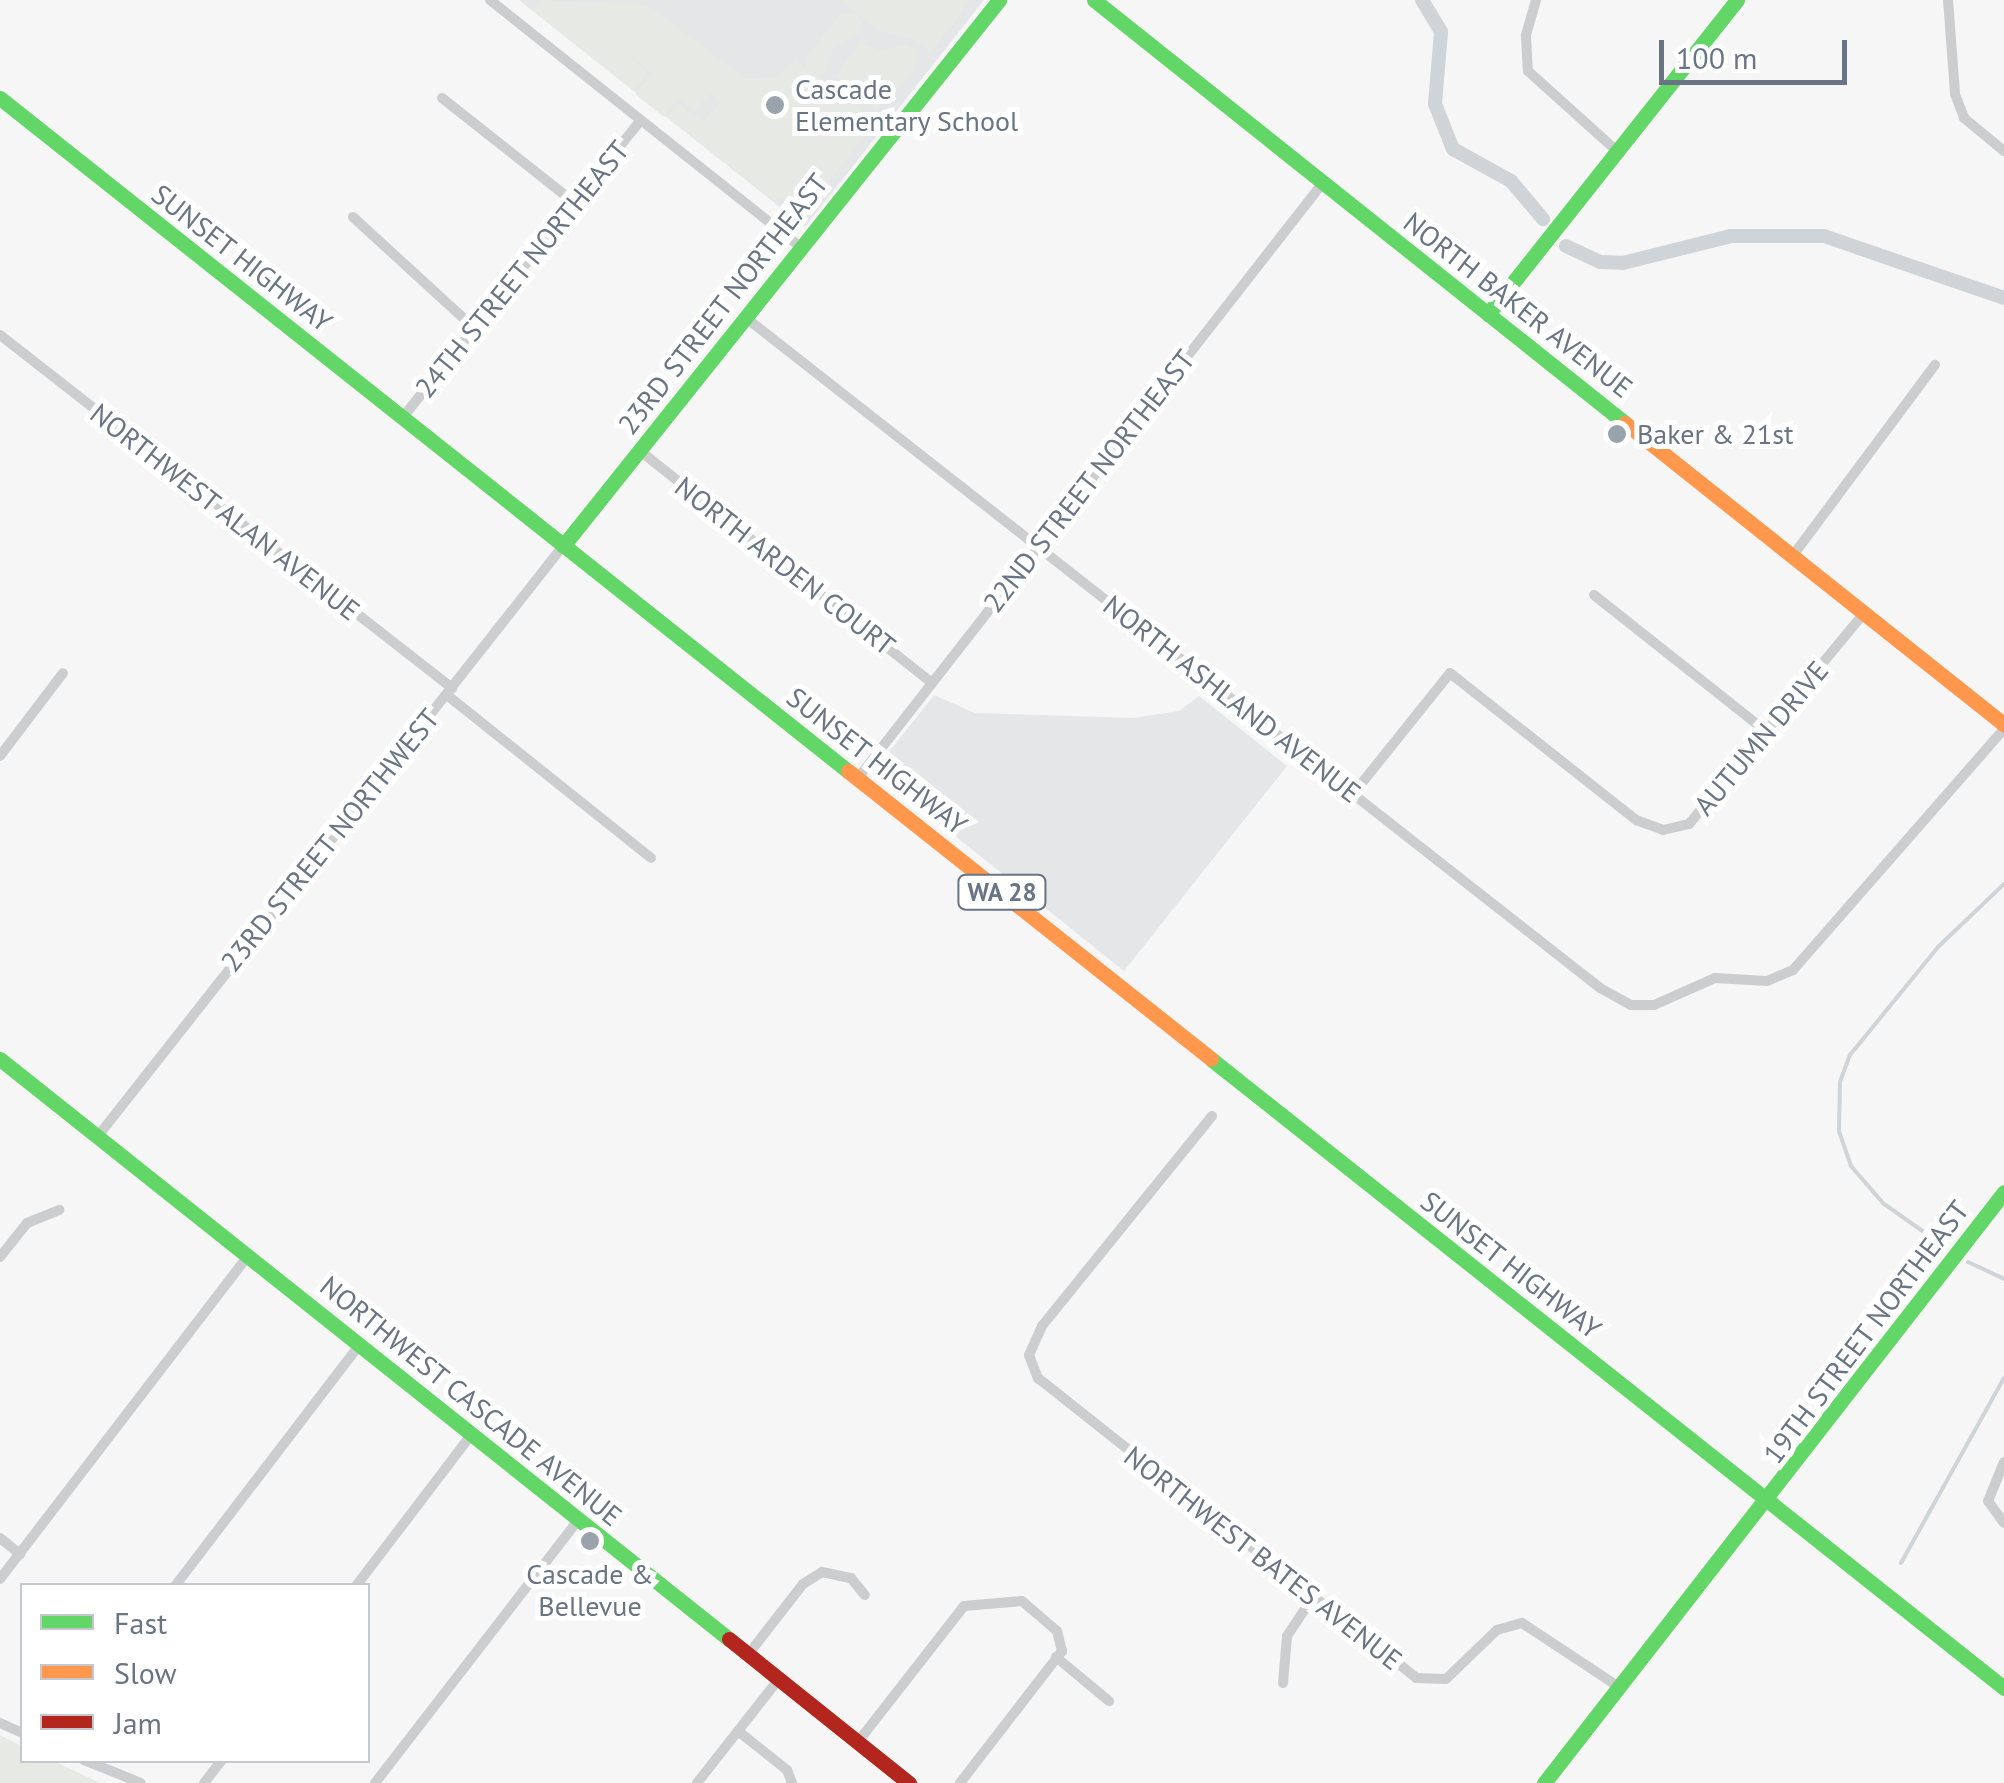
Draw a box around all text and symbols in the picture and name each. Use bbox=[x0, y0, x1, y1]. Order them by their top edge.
scale bar bbox=[1664, 20, 1852, 82]
text: 100 m bbox=[1676, 38, 1757, 77]
place label: Cascade Elementary School bbox=[795, 72, 1019, 138]
marker: Cascade Elementary School bbox=[764, 94, 786, 116]
street label: 24TH STREET NORTHEAST bbox=[408, 133, 636, 405]
street label: 23RD STREET NORTHEAST bbox=[611, 167, 835, 441]
street label: SUNSET HIGHWAY bbox=[145, 177, 339, 339]
street label: NORTH BAKER AVENUE bbox=[1397, 205, 1639, 405]
street label: 22ND STREET NORTHEAST bbox=[976, 343, 1202, 619]
street label: NORTHWEST ALAN AVENUE bbox=[83, 396, 367, 628]
place label: Baker & 21st bbox=[1637, 417, 1794, 451]
marker: Baker & 21st bbox=[1606, 423, 1628, 445]
street label: NORTH ARDEN COURT bbox=[668, 469, 902, 663]
street label: NORTH ASHLAND AVENUE bbox=[1096, 588, 1368, 810]
street label: AUTUMN DRIVE bbox=[1687, 654, 1835, 822]
street label: SUNSET HIGHWAY bbox=[780, 680, 974, 842]
street label: 23RD STREET NORTHWEST bbox=[213, 702, 447, 978]
road number: WA 28 bbox=[954, 872, 1050, 912]
street label: SUNSET HIGHWAY bbox=[1414, 1184, 1608, 1346]
street label: 19TH STREET NORTHEAST bbox=[1756, 1193, 1976, 1471]
street label: NORTHWEST CASCADE AVENUE bbox=[313, 1268, 629, 1534]
street label: NORTHWEST BATES AVENUE bbox=[1117, 1438, 1409, 1678]
marker: Cascade & Bellevue bbox=[579, 1530, 601, 1552]
place label: Cascade & Bellevue bbox=[526, 1557, 654, 1623]
legend bbox=[20, 1583, 370, 1763]
text: Fast bbox=[114, 1603, 167, 1642]
text: Slow bbox=[114, 1653, 177, 1692]
text: Jam bbox=[114, 1703, 162, 1742]

